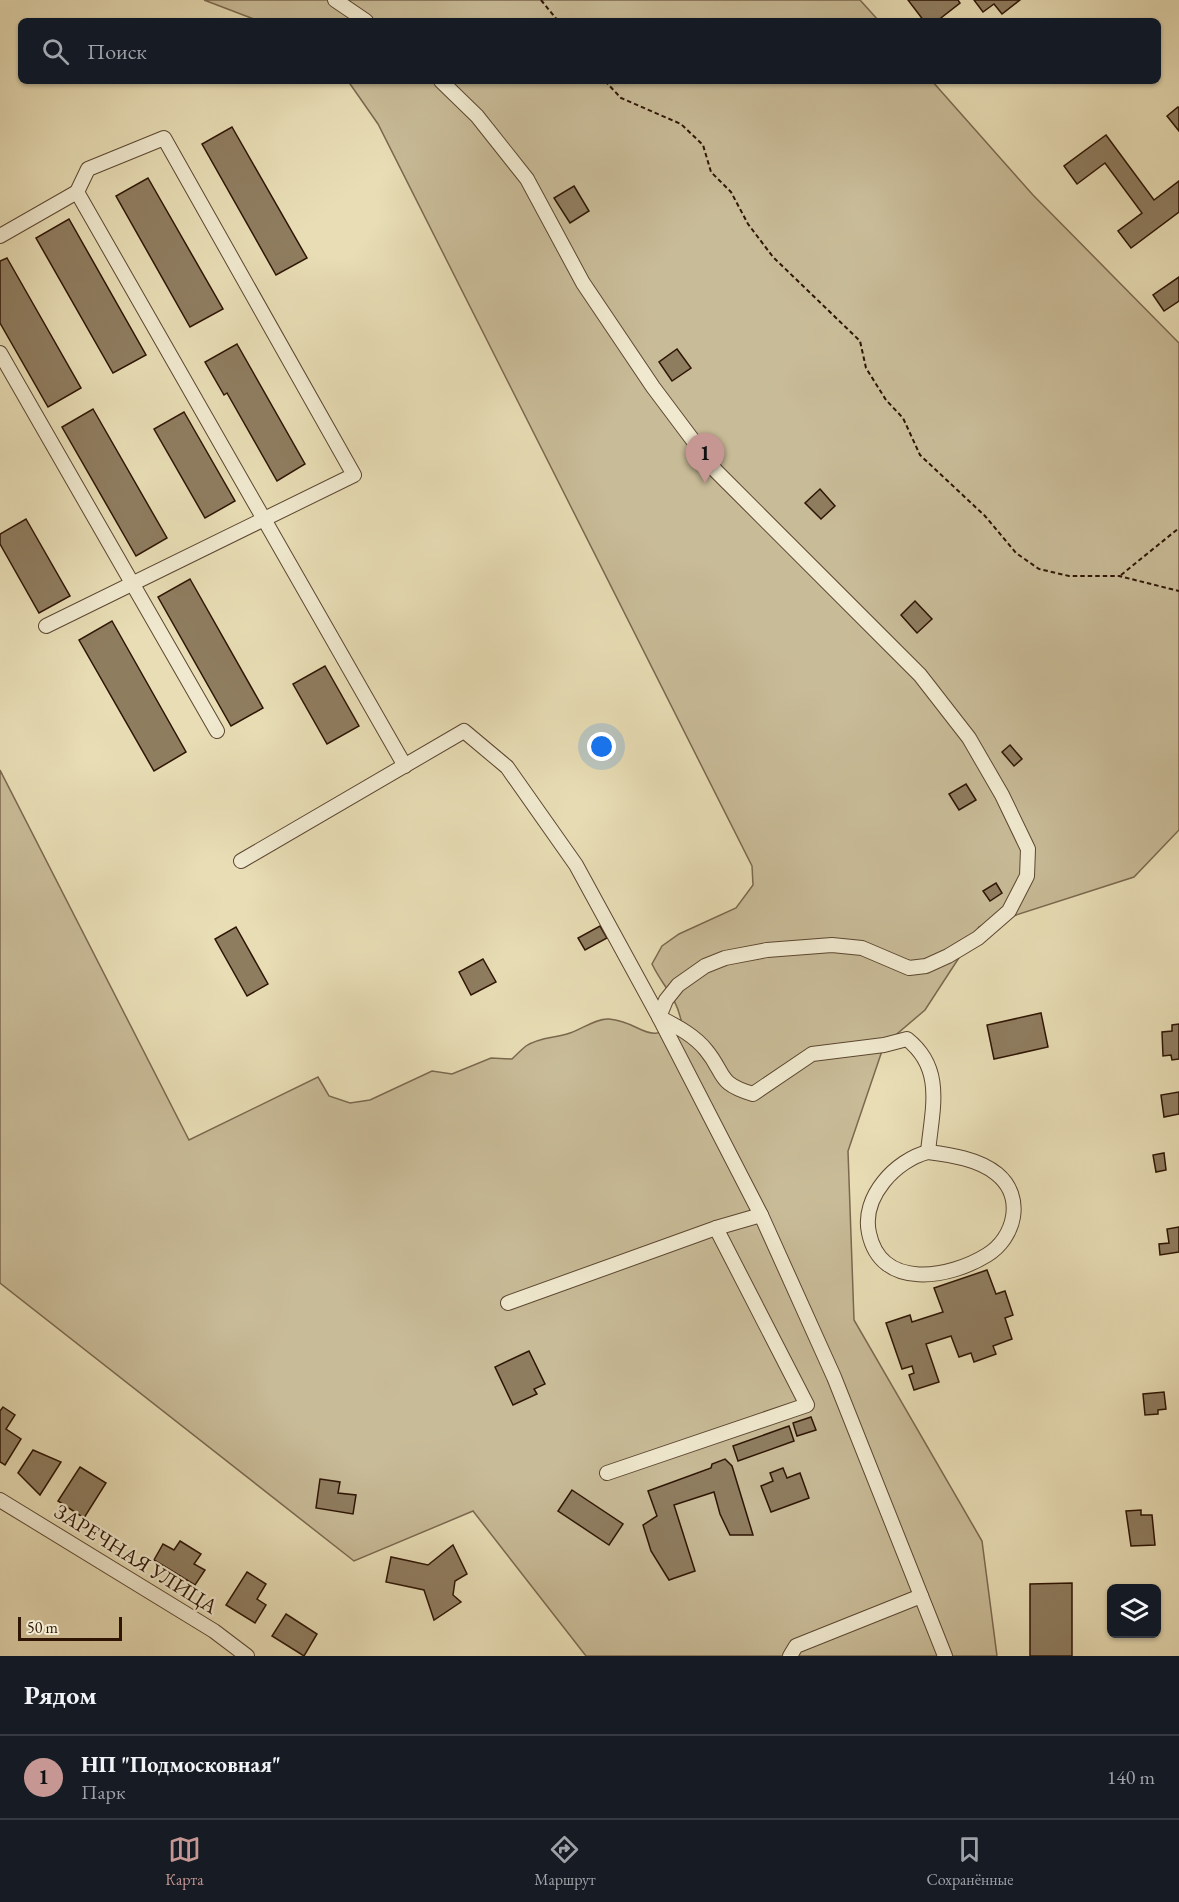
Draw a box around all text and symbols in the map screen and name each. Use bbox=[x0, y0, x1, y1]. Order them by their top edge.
search box bbox=[18, 18, 1161, 84]
icon: search bbox=[39, 35, 72, 68]
text: Поиск bbox=[87, 37, 147, 66]
pin: 1 bbox=[686, 434, 724, 483]
your location bbox=[587, 732, 616, 761]
street label: ЗАРЕЧНАЯ УЛИЦА bbox=[50, 1497, 223, 1620]
map controls bbox=[1107, 1584, 1161, 1638]
button: layers bbox=[1107, 1584, 1161, 1638]
scale bar bbox=[18, 1614, 122, 1642]
text: 50 m bbox=[27, 1617, 58, 1638]
text: Рядом bbox=[24, 1678, 97, 1712]
text: НП "Подмосковная" bbox=[81, 1750, 281, 1779]
text: 1 bbox=[38, 1764, 49, 1790]
text: 140 m bbox=[1107, 1764, 1155, 1790]
text: Парк bbox=[81, 1779, 125, 1805]
tab: Карта bbox=[165, 1833, 204, 1890]
tab: Маршрут bbox=[534, 1833, 596, 1890]
tab: Сохранённые bbox=[926, 1833, 1014, 1890]

